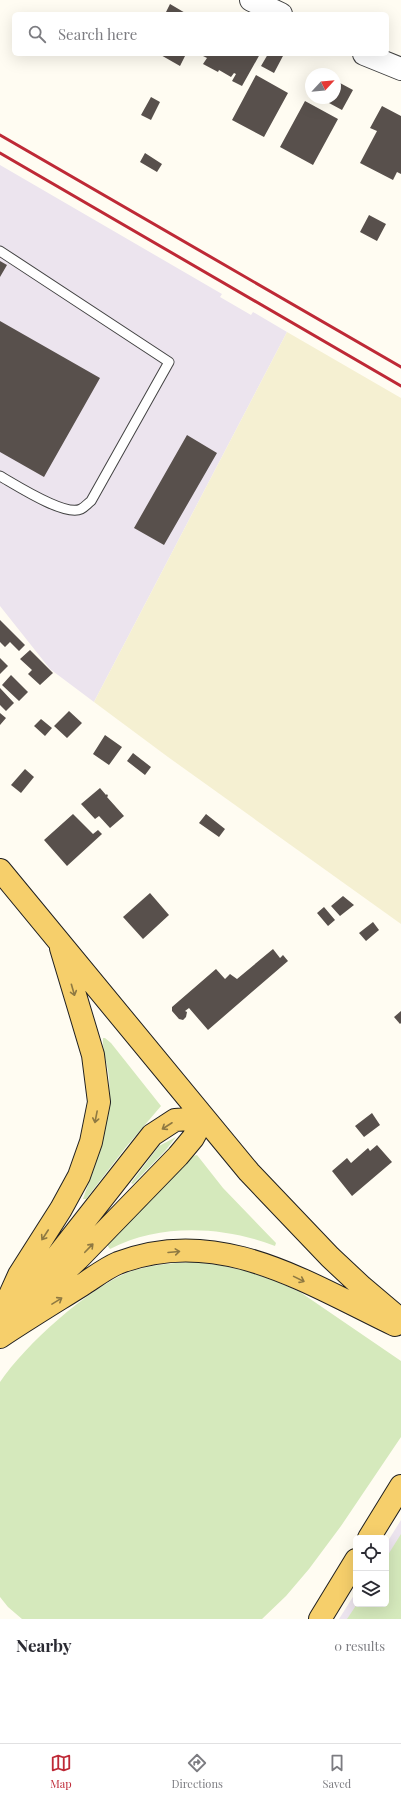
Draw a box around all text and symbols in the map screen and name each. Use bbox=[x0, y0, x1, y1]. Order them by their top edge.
search box bbox=[12, 12, 389, 56]
icon: search bbox=[26, 23, 48, 45]
text: Search here bbox=[58, 24, 137, 44]
north arrow bbox=[305, 68, 341, 104]
one-way arrow bbox=[70, 984, 78, 997]
one-way arrow bbox=[92, 1110, 100, 1123]
one-way arrow bbox=[161, 1121, 172, 1130]
one-way arrow bbox=[40, 1229, 48, 1241]
one-way arrow bbox=[84, 1243, 94, 1253]
one-way arrow bbox=[167, 1248, 180, 1255]
one-way arrow bbox=[293, 1276, 305, 1283]
one-way arrow bbox=[51, 1297, 62, 1305]
map controls bbox=[353, 1535, 389, 1607]
button: locate bbox=[353, 1535, 389, 1571]
button: layers bbox=[353, 1571, 389, 1607]
text: Nearby bbox=[16, 1634, 71, 1656]
text: 0 results bbox=[334, 1637, 385, 1654]
tab: Map bbox=[50, 1752, 72, 1791]
tab: Directions bbox=[171, 1752, 223, 1791]
tab: Saved bbox=[323, 1752, 351, 1791]

